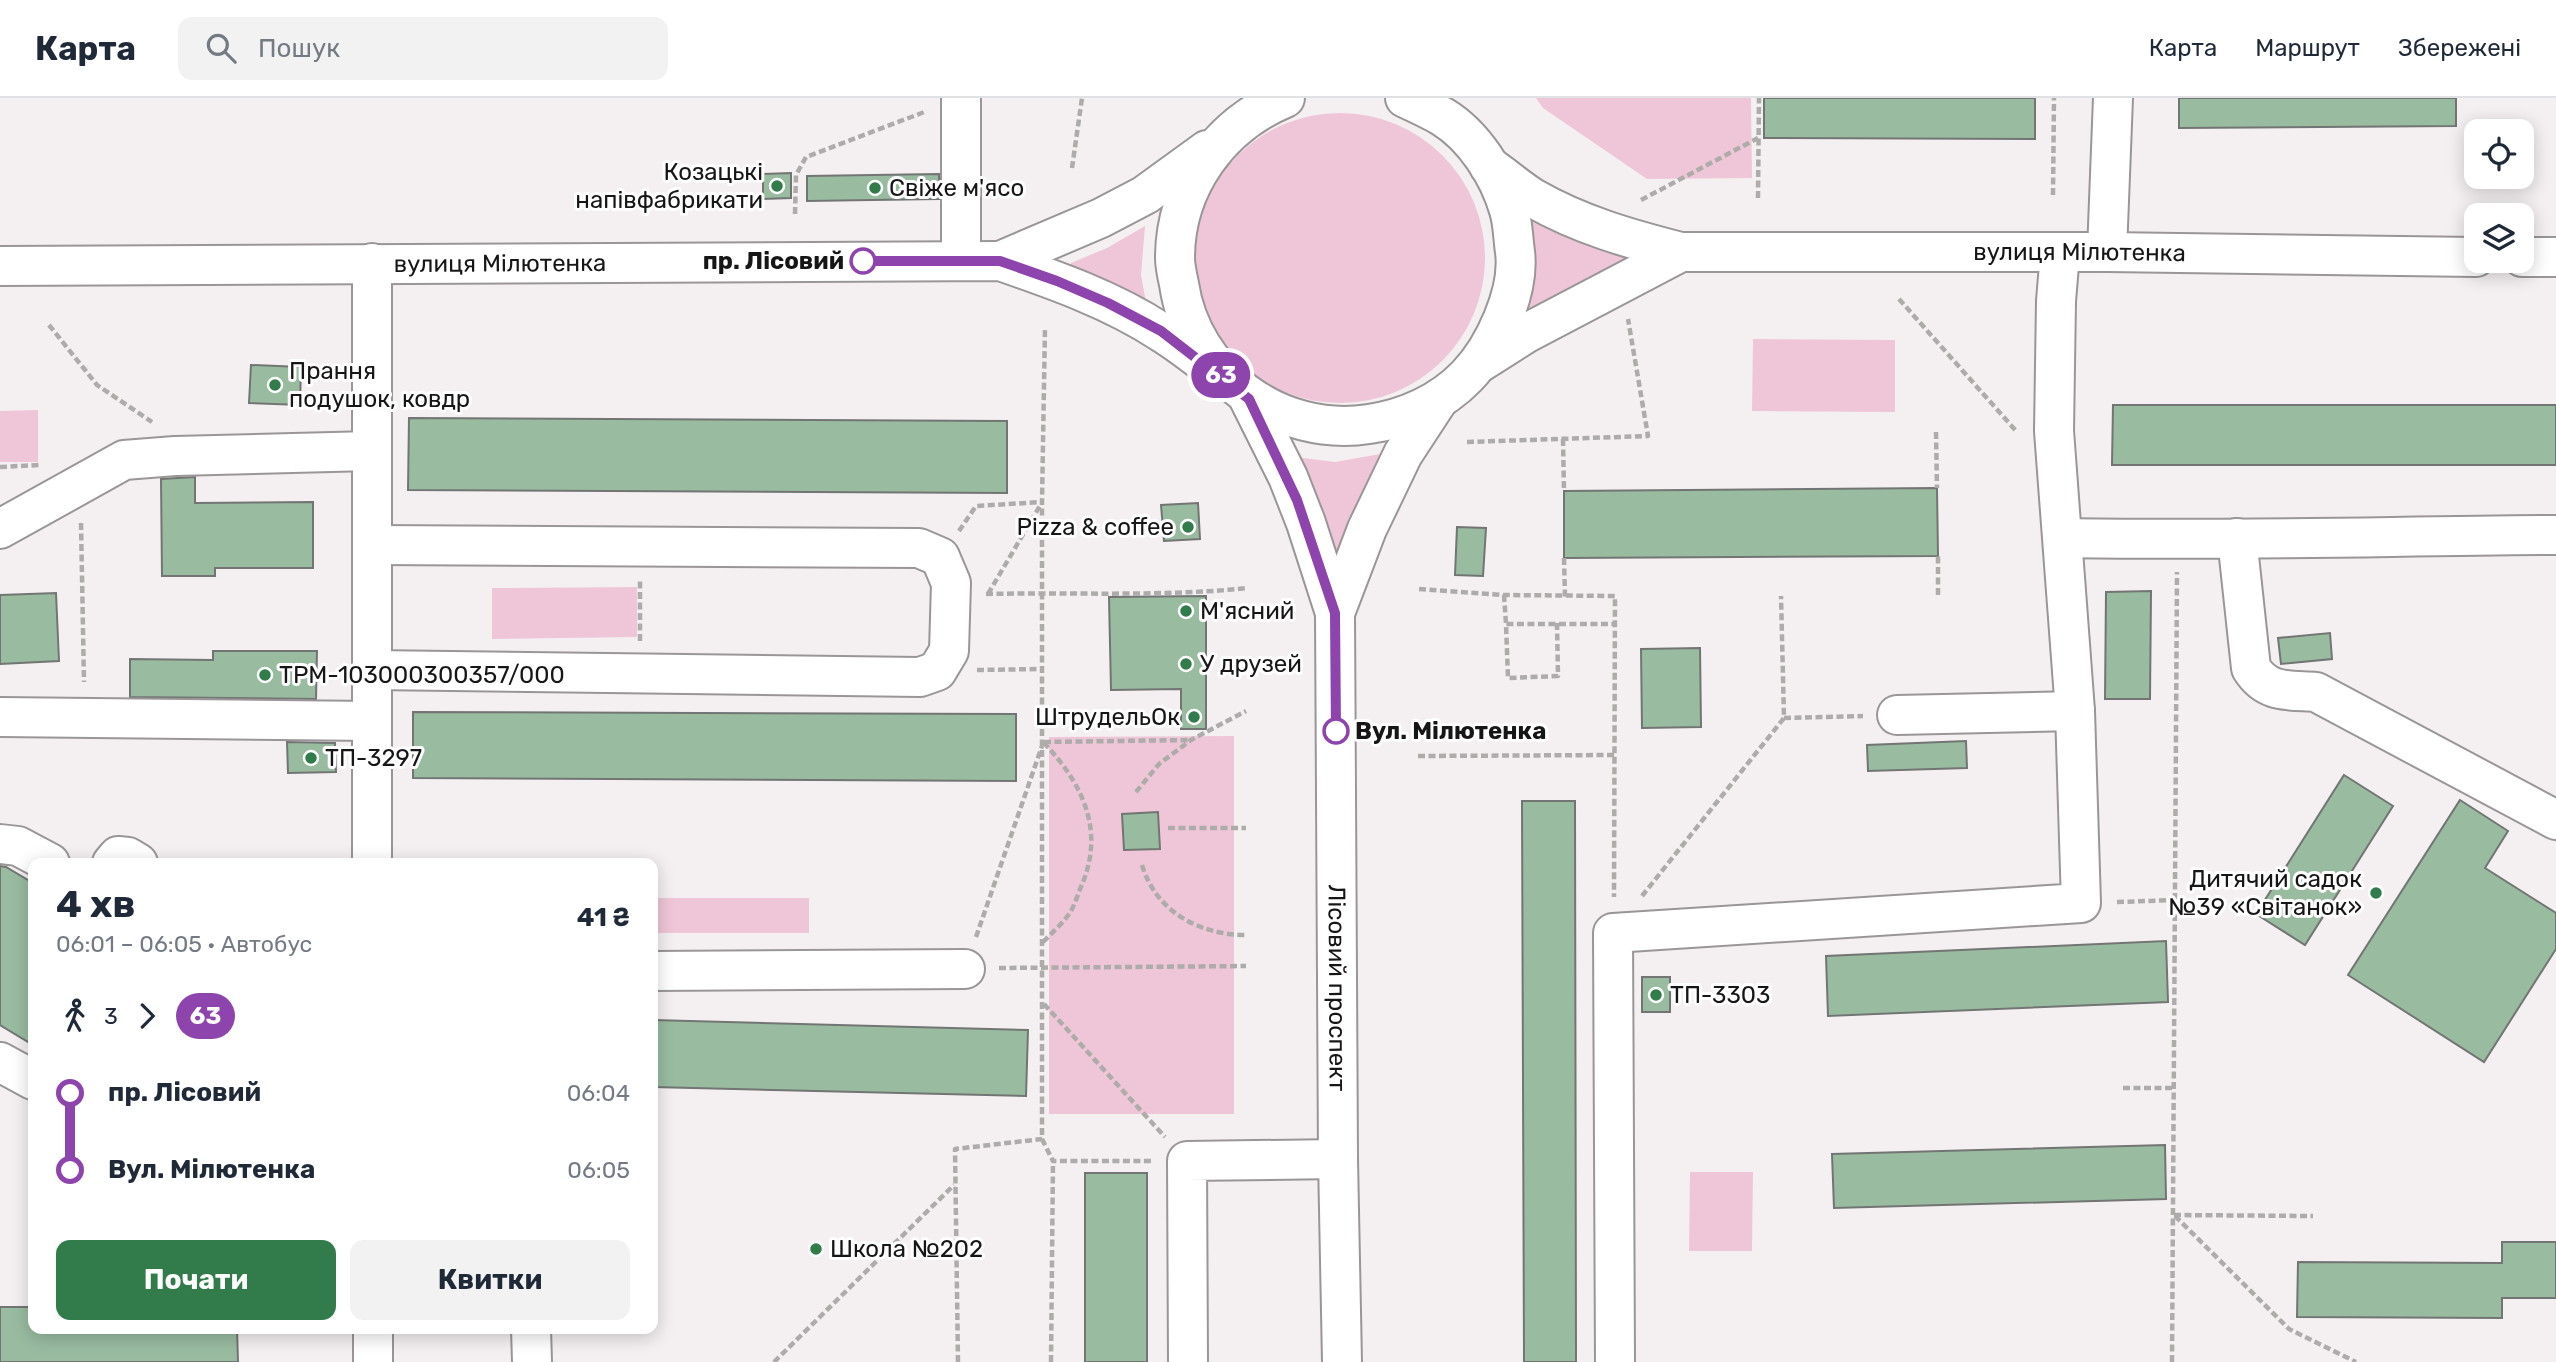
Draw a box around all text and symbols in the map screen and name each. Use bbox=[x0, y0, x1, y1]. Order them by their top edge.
search box bbox=[178, 17, 668, 80]
text: Карта bbox=[35, 29, 136, 68]
icon: search bbox=[202, 29, 240, 67]
text: Пошук bbox=[258, 33, 340, 64]
text: Карта bbox=[2149, 34, 2217, 62]
text: Маршрут bbox=[2255, 34, 2360, 62]
text: Збережені bbox=[2398, 34, 2521, 62]
map controls bbox=[2464, 119, 2534, 273]
button: locate bbox=[2464, 119, 2534, 189]
place label: Козацькі напівфабрикати bbox=[575, 158, 763, 214]
place label: Свіже м'ясо bbox=[889, 174, 1024, 202]
marker: Козацькі напівфабрикати bbox=[769, 178, 785, 194]
marker: Свіже м'ясо bbox=[867, 180, 883, 196]
button: layers bbox=[2464, 203, 2534, 273]
street label: вулиця Мілютенка bbox=[1973, 238, 2186, 267]
place label: пр. Лісовий bbox=[703, 247, 844, 275]
marker: пр. Лісовий bbox=[850, 248, 876, 274]
street label: вулиця Мілютенка bbox=[394, 249, 606, 278]
line badge: 63 bbox=[1190, 352, 1252, 398]
place label: Прання подушок, ковдр bbox=[289, 357, 470, 413]
text: 63 bbox=[1205, 361, 1237, 389]
marker: Прання подушок, ковдр bbox=[267, 377, 283, 393]
place label: Pizza & coffee bbox=[1017, 513, 1174, 541]
marker: Pizza & coffee bbox=[1180, 519, 1196, 535]
place label: М'ясний bbox=[1200, 597, 1294, 625]
marker: М'ясний bbox=[1178, 603, 1194, 619]
place label: У друзей bbox=[1200, 650, 1302, 678]
marker: У друзей bbox=[1178, 656, 1194, 672]
place label: ТРМ-103000300357/000 bbox=[279, 661, 565, 689]
marker: ТРМ-103000300357/000 bbox=[257, 667, 273, 683]
place label: ШтрудельОк bbox=[1035, 703, 1180, 731]
marker: ШтрудельОк bbox=[1186, 709, 1202, 725]
place label: Вул. Мілютенка bbox=[1355, 717, 1546, 745]
marker: Вул. Мілютенка bbox=[1323, 718, 1349, 744]
place label: ТП-3297 bbox=[325, 744, 422, 772]
marker: ТП-3297 bbox=[303, 750, 319, 766]
place label: Дитячий садок №39 «Світанок» bbox=[2168, 865, 2362, 921]
text: 4 хв bbox=[56, 881, 135, 927]
street label: Лісовий проспект bbox=[1322, 884, 1352, 1091]
marker: Дитячий садок №39 «Світанок» bbox=[2368, 885, 2384, 901]
text: 41 ₴ bbox=[577, 902, 630, 933]
text: 06:01 – 06:05 · Автобус bbox=[56, 930, 312, 958]
place label: ТП-3303 bbox=[1670, 981, 1770, 1009]
marker: ТП-3303 bbox=[1648, 987, 1664, 1003]
icon: walk bbox=[56, 997, 94, 1035]
icon: forward bbox=[128, 997, 166, 1035]
text: 3 bbox=[104, 1002, 118, 1030]
text: 63 bbox=[190, 1002, 221, 1030]
text: пр. Лісовий bbox=[108, 1077, 261, 1108]
text: 06:04 bbox=[567, 1079, 630, 1107]
text: Вул. Мілютенка bbox=[108, 1154, 315, 1185]
text: 06:05 bbox=[567, 1156, 630, 1184]
place label: Школа №202 bbox=[830, 1235, 983, 1263]
button: Почати bbox=[56, 1240, 336, 1320]
button: Квитки bbox=[350, 1240, 630, 1320]
marker: Школа №202 bbox=[808, 1241, 824, 1257]

